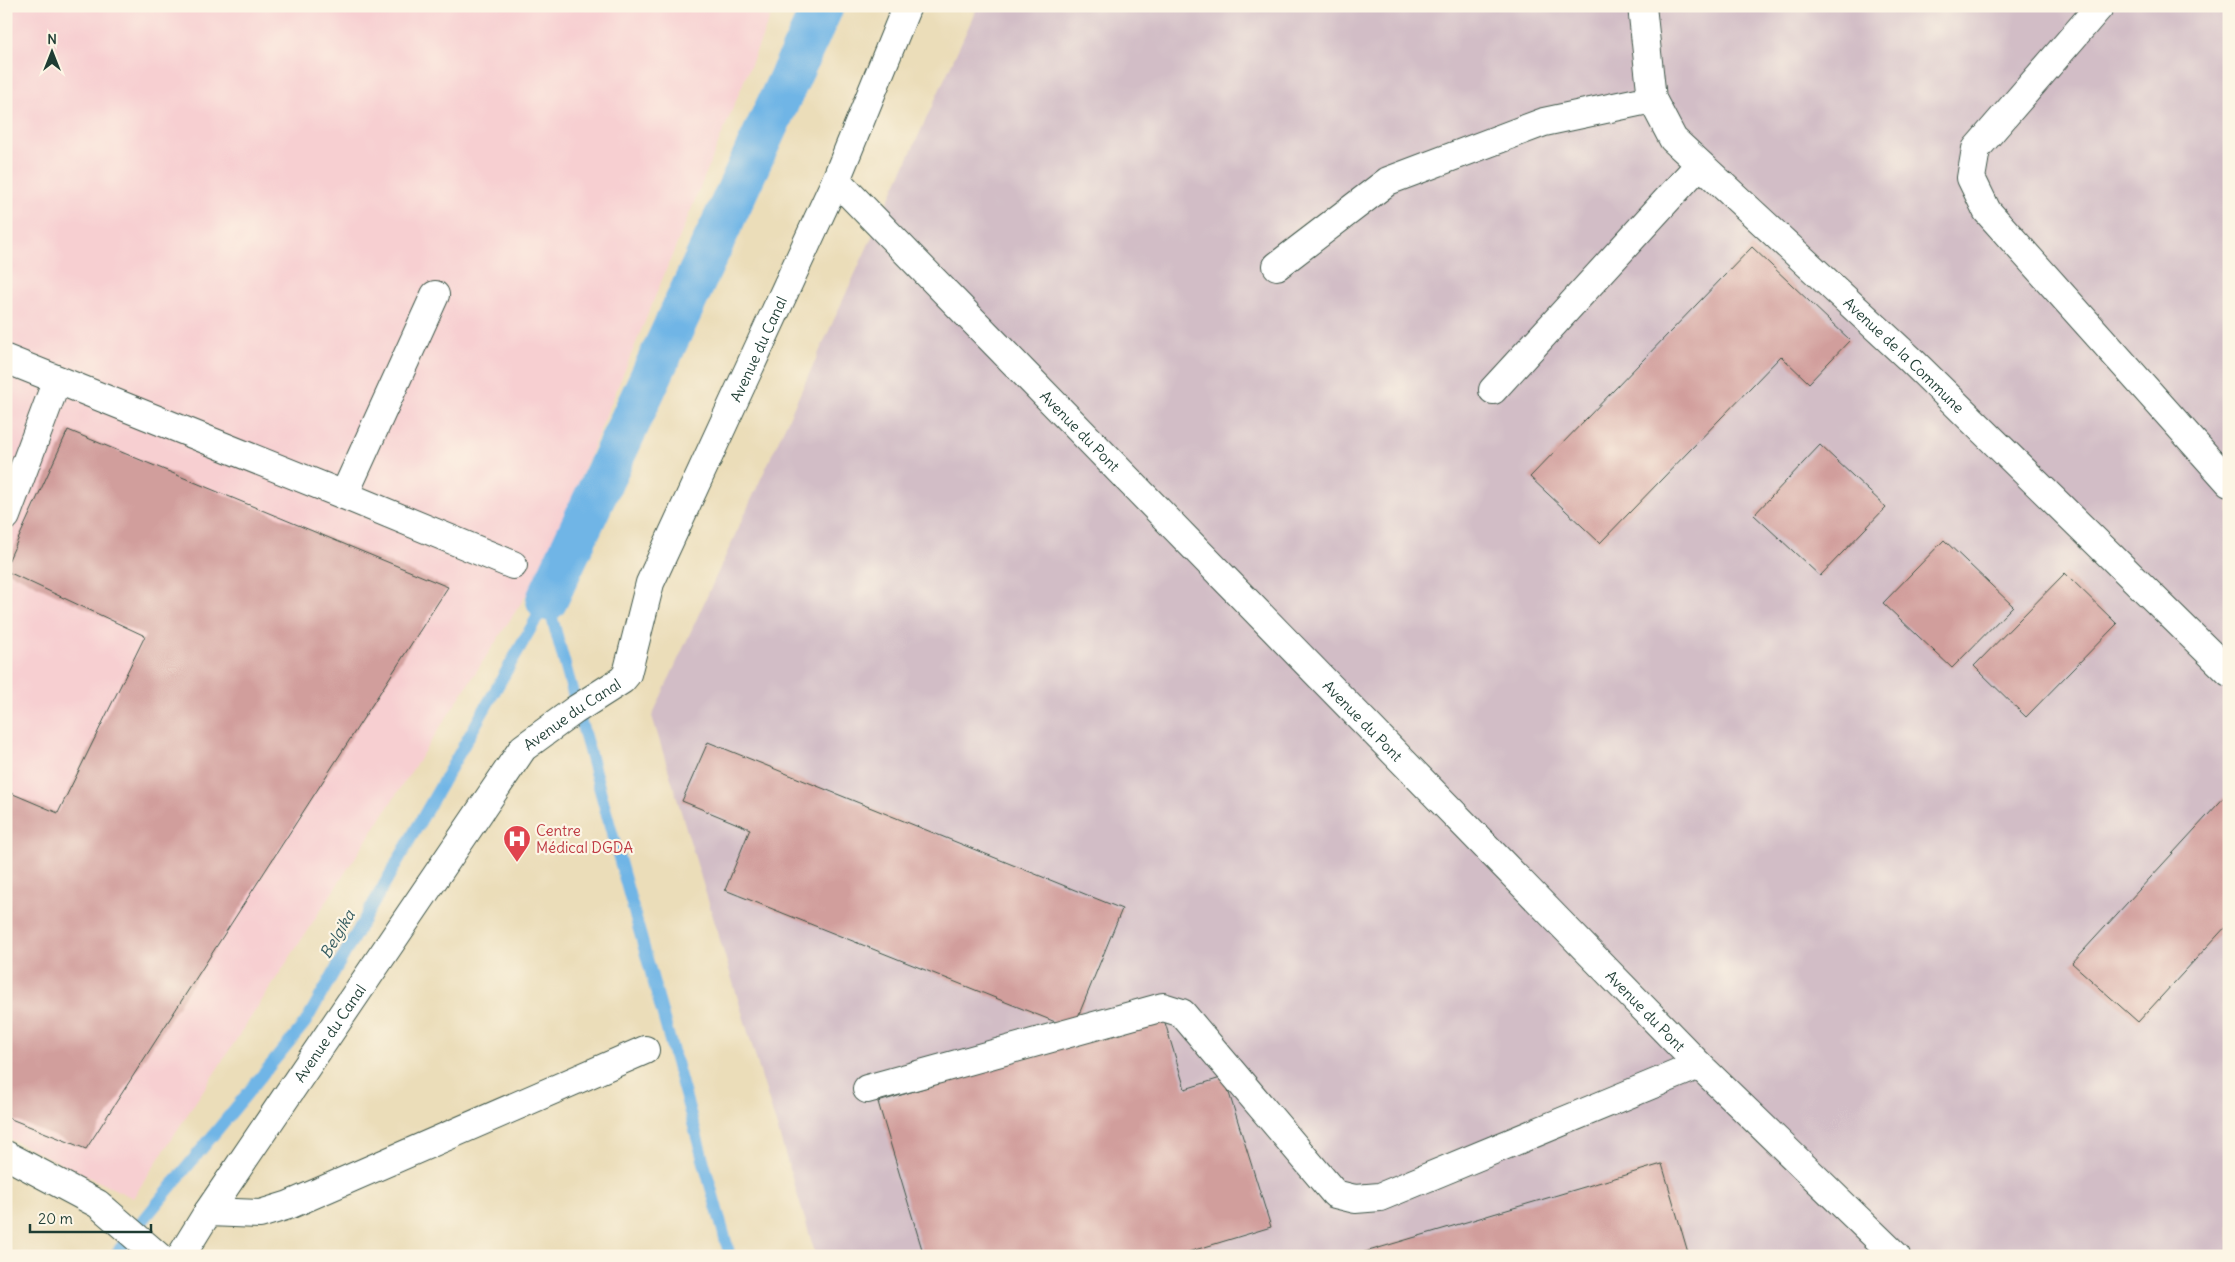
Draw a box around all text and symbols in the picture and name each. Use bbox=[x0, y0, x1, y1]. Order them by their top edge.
north arrow bbox=[28, 28, 78, 78]
text: N bbox=[47, 30, 57, 48]
street label: Avenue du Canal bbox=[725, 293, 791, 405]
street label: Avenue de la Commune bbox=[1840, 293, 1969, 417]
street label: Avenue du Pont bbox=[1037, 386, 1124, 475]
street label: Avenue du Canal bbox=[519, 674, 624, 754]
street label: Avenue du Pont bbox=[1319, 676, 1407, 765]
place label: Centre Médical DGDA bbox=[536, 821, 633, 857]
hospital icon: Centre Médical DGDA bbox=[502, 824, 532, 863]
water label: Belgika bbox=[315, 906, 359, 962]
street label: Avenue du Pont bbox=[1602, 966, 1690, 1055]
street label: Avenue du Canal bbox=[290, 980, 369, 1086]
scale bar bbox=[30, 1202, 151, 1234]
text: 20 m bbox=[38, 1209, 73, 1228]

